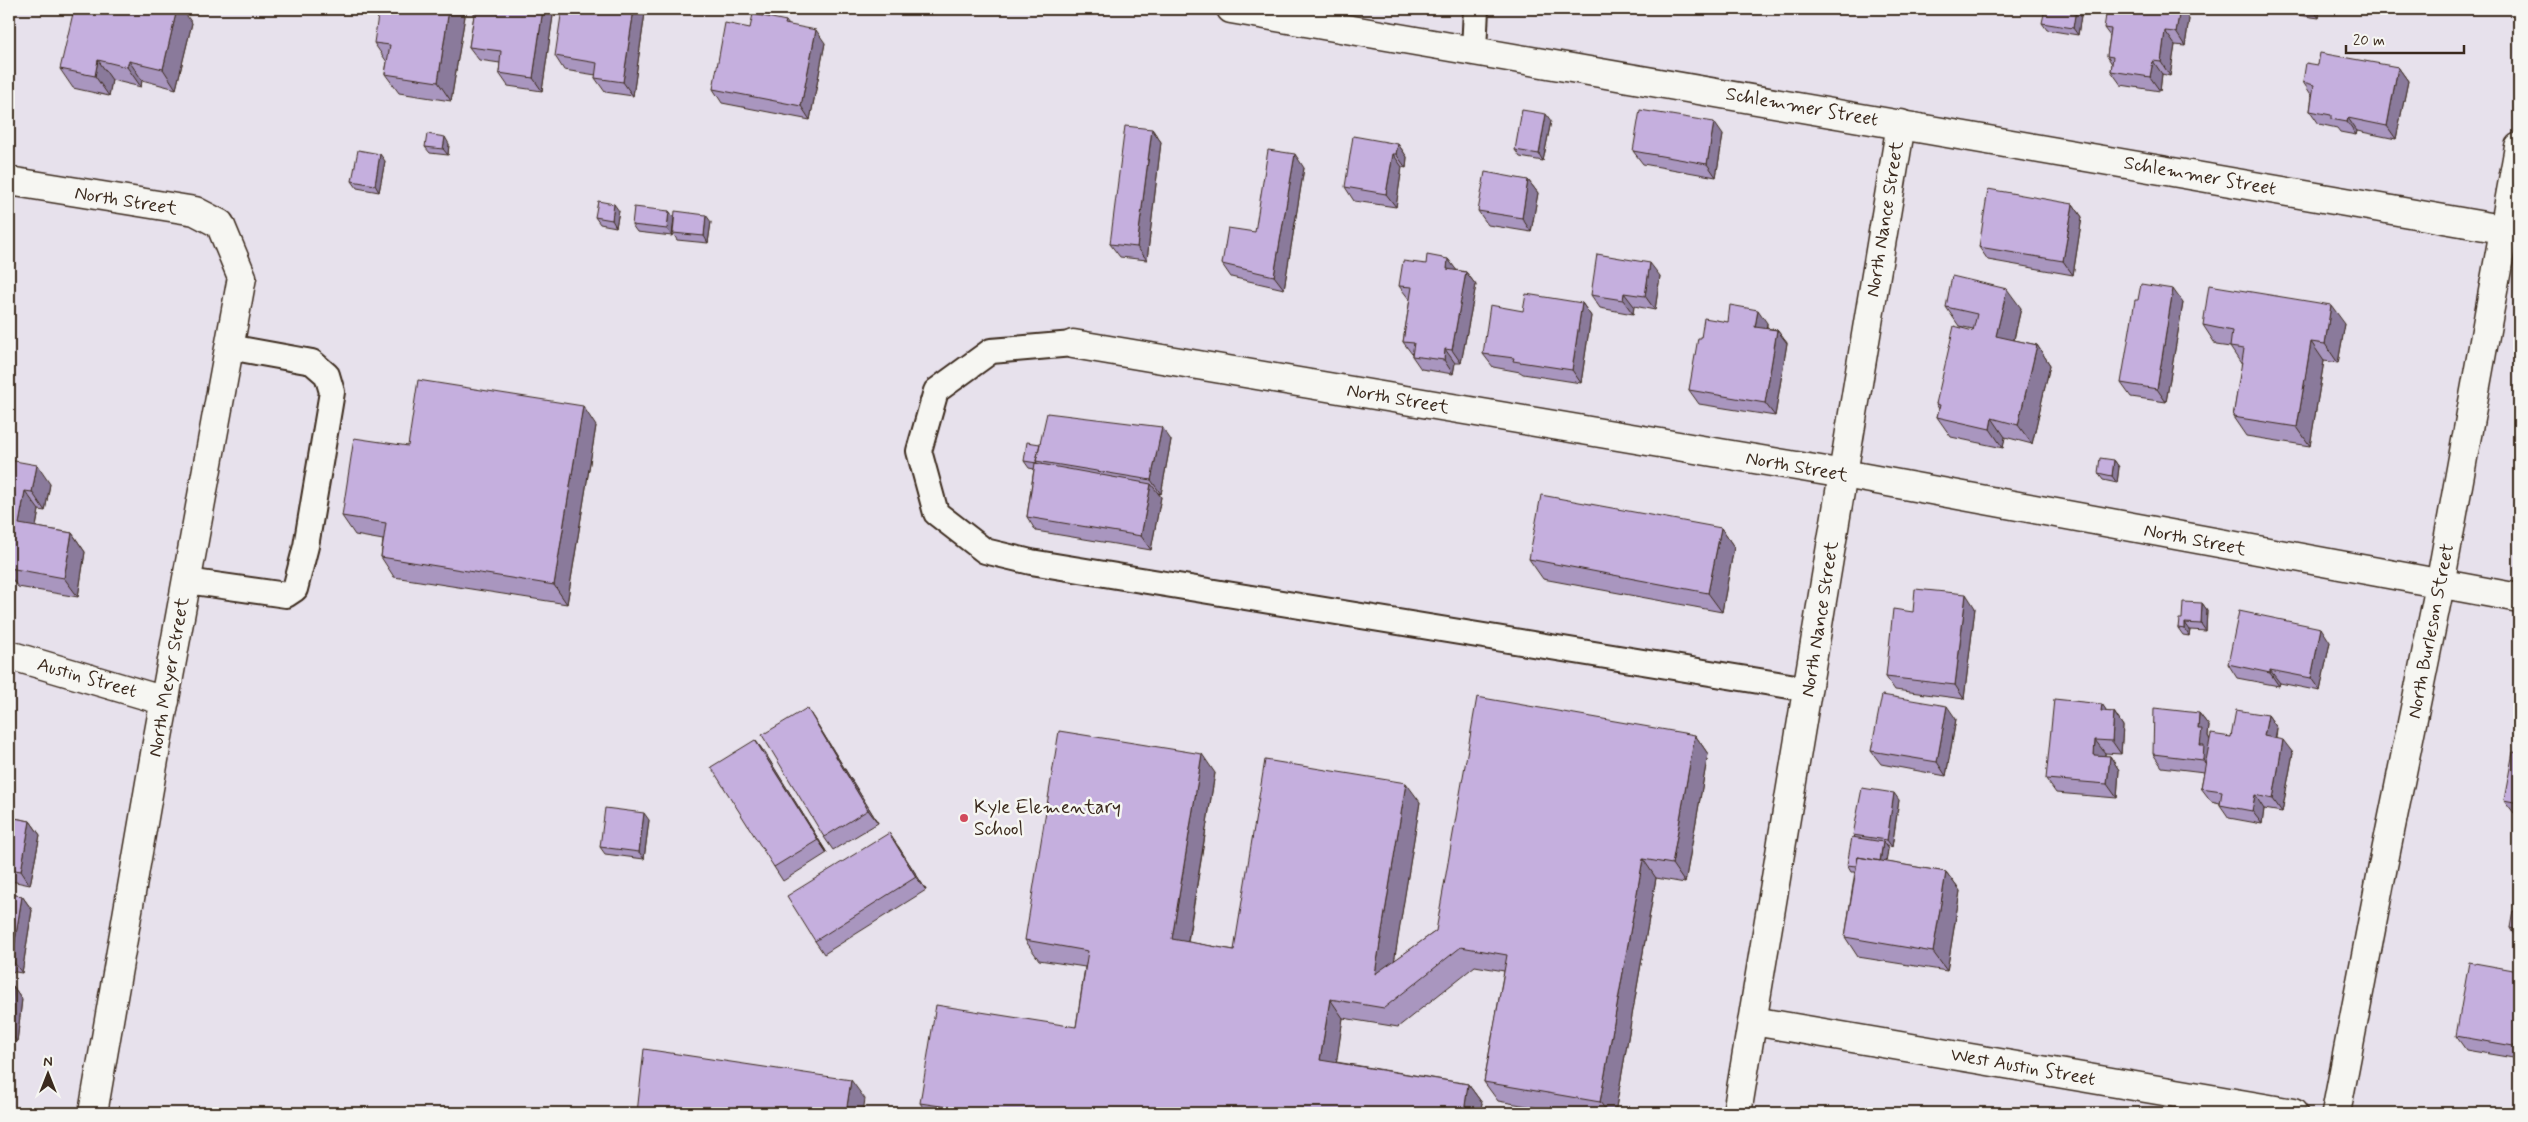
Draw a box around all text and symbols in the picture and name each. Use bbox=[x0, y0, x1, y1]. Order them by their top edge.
scale bar bbox=[2346, 22, 2463, 54]
text: 20 m bbox=[2353, 31, 2385, 51]
street label: Schlemmer Street bbox=[1724, 81, 1880, 133]
street label: North Nance Street bbox=[1860, 139, 1910, 299]
street label: Schlemmer Street bbox=[2122, 150, 2278, 202]
street label: North Street bbox=[73, 181, 179, 221]
street label: North Street bbox=[1345, 378, 1451, 420]
street label: North Street bbox=[1744, 446, 1850, 488]
street label: North Street bbox=[2142, 518, 2248, 562]
street label: North Nance Street bbox=[1795, 539, 1845, 699]
street label: North Burleson Street bbox=[2402, 541, 2460, 721]
street label: North Meyer Street bbox=[143, 595, 195, 759]
street label: Austin Street bbox=[34, 652, 140, 704]
place label: Kyle Elementary School bbox=[974, 795, 1121, 842]
marker: Kyle Elementary School bbox=[958, 812, 970, 824]
street label: West Austin Street bbox=[1949, 1042, 2097, 1092]
north arrow bbox=[22, 1050, 72, 1100]
text: N bbox=[43, 1053, 53, 1071]

